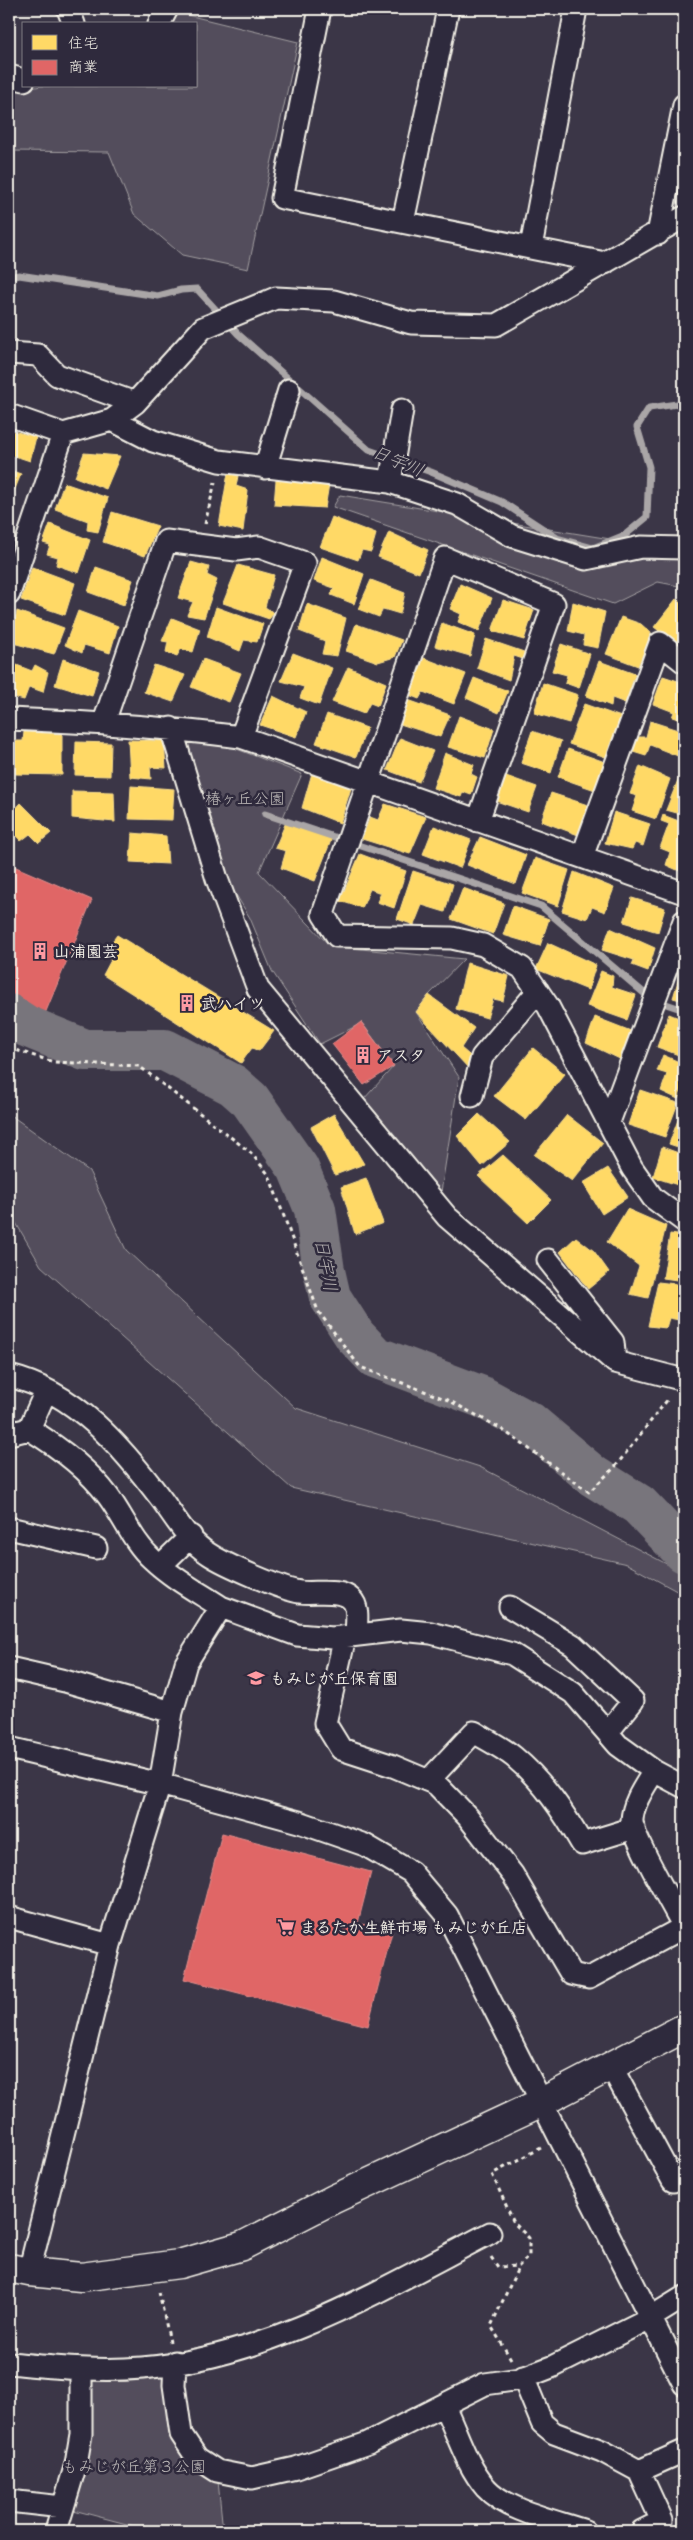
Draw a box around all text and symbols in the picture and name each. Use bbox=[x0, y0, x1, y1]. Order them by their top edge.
legend bbox=[22, 22, 198, 88]
text: 住宅 bbox=[68, 32, 98, 53]
text: 商業 bbox=[68, 56, 98, 77]
water label: 日宇川 bbox=[368, 438, 428, 483]
park label: 椿ヶ丘公園 bbox=[205, 787, 285, 809]
place label: 山浦園芸 bbox=[54, 940, 118, 962]
building icon: 山浦園芸 bbox=[30, 941, 50, 961]
place label: 武ハイツ bbox=[201, 992, 265, 1014]
building icon: 武ハイツ bbox=[177, 993, 197, 1013]
place label: アスタ bbox=[377, 1044, 425, 1066]
building icon: アスタ bbox=[353, 1045, 373, 1065]
water label: 日宇川 bbox=[309, 1236, 344, 1294]
place label: もみじが丘保育園 bbox=[270, 1667, 398, 1689]
school or university icon: もみじが丘保育園 bbox=[246, 1668, 266, 1688]
place label: まるたか生鮮市場 もみじが丘店 bbox=[300, 1916, 527, 1938]
supermarket icon: まるたか生鮮市場 もみじが丘店 bbox=[276, 1917, 296, 1937]
park label: もみじが丘第３公園 bbox=[62, 2455, 206, 2477]

